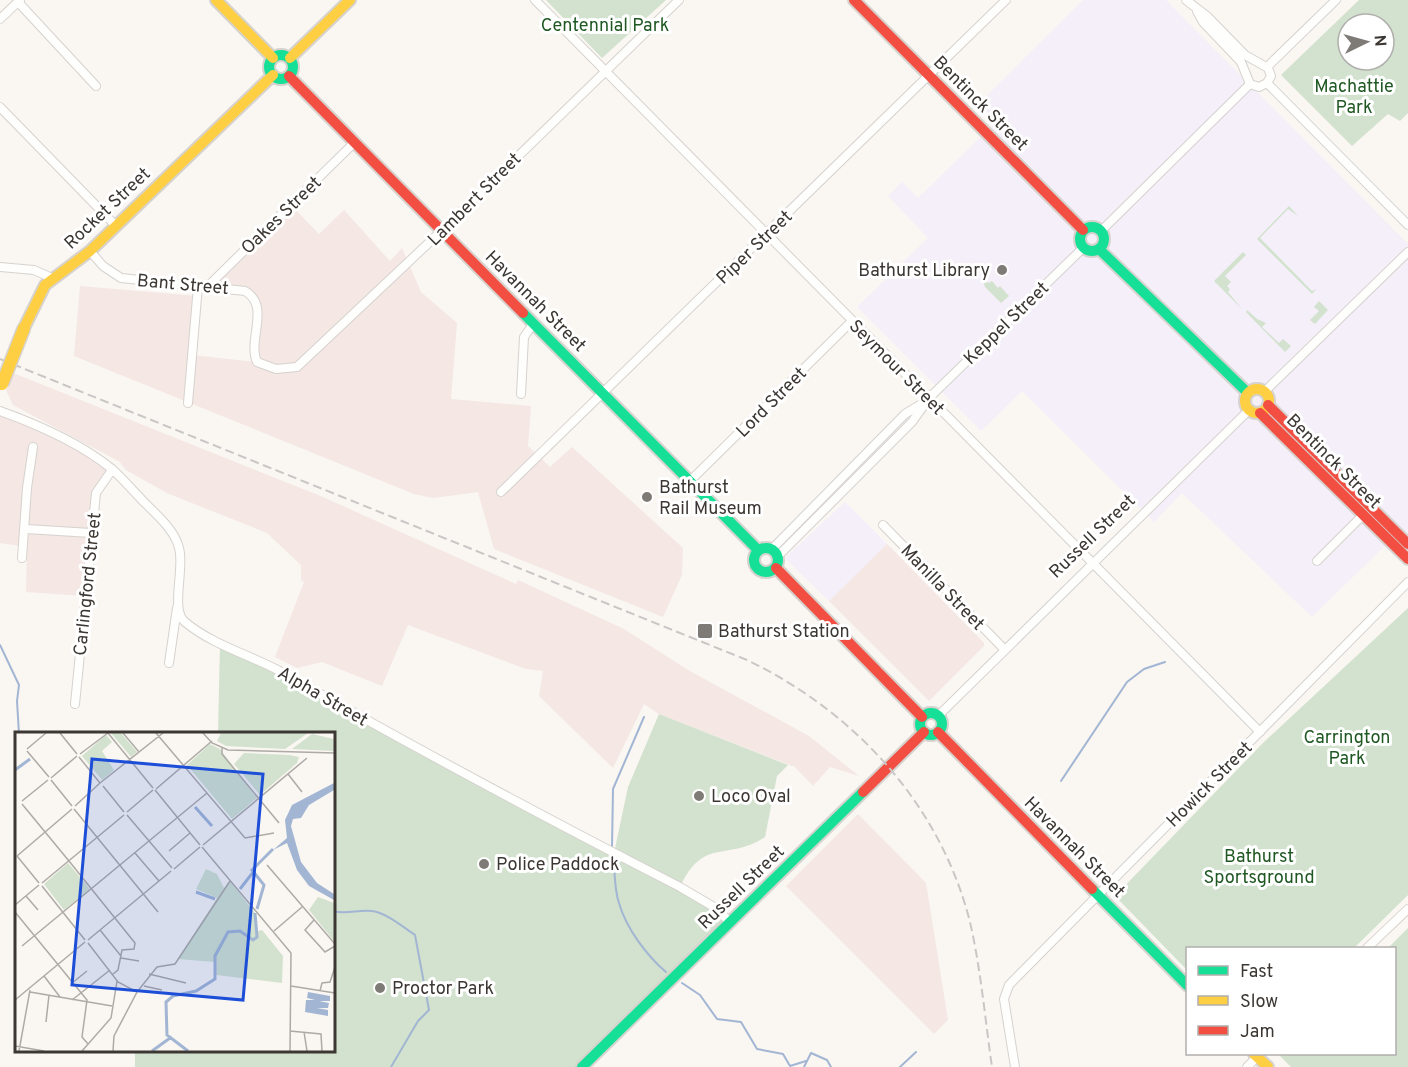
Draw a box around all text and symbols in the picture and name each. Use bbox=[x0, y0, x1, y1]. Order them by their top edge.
north arrow bbox=[1336, 12, 1396, 72]
park label: Centennial Park bbox=[541, 15, 669, 38]
text: N bbox=[1368, 34, 1389, 47]
street label: Bentinck Street bbox=[927, 52, 1032, 157]
park label: Machattie Park bbox=[1314, 76, 1394, 120]
street label: Lambert Street bbox=[423, 148, 527, 252]
street label: Rocket Street bbox=[60, 163, 156, 255]
street label: Oakes Street bbox=[237, 172, 327, 260]
street label: Piper Street bbox=[712, 206, 798, 290]
street label: Havannah Street bbox=[479, 247, 590, 358]
place label: Bathurst Library bbox=[858, 260, 990, 283]
marker: Bathurst Library bbox=[995, 263, 1009, 277]
street label: Bant Street bbox=[136, 270, 230, 301]
street label: Keppel Street bbox=[959, 278, 1055, 371]
street label: Seymour Street bbox=[843, 315, 949, 421]
street label: Lord Street bbox=[732, 363, 812, 443]
street label: Bentinck Street bbox=[1280, 410, 1385, 515]
place label: Bathurst Rail Museum bbox=[659, 477, 762, 521]
marker: Bathurst Rail Museum bbox=[640, 490, 654, 504]
street label: Russell Street bbox=[1045, 490, 1141, 584]
street label: Carlingford Street bbox=[70, 511, 107, 657]
street label: Manilla Street bbox=[895, 540, 989, 636]
place label: Bathurst Station bbox=[718, 621, 850, 644]
marker: Bathurst Station bbox=[696, 622, 714, 640]
street label: Alpha Street bbox=[273, 662, 372, 732]
park label: Carrington Park bbox=[1304, 727, 1391, 771]
inset map bbox=[15, 732, 334, 1052]
street label: Howick Street bbox=[1162, 737, 1258, 833]
place label: Loco Oval bbox=[711, 786, 791, 809]
marker: Loco Oval bbox=[692, 789, 706, 803]
street label: Havannah Street bbox=[1018, 793, 1129, 904]
street label: Russell Street bbox=[694, 841, 790, 935]
park label: Bathurst Sportsground bbox=[1203, 846, 1315, 890]
place label: Police Paddock bbox=[496, 854, 620, 877]
marker: Police Paddock bbox=[477, 857, 491, 871]
legend bbox=[1186, 947, 1396, 1055]
text: Fast bbox=[1240, 961, 1273, 984]
place label: Proctor Park bbox=[392, 978, 494, 1001]
marker: Proctor Park bbox=[373, 981, 387, 995]
text: Slow bbox=[1240, 991, 1278, 1014]
text: Jam bbox=[1240, 1021, 1275, 1044]

